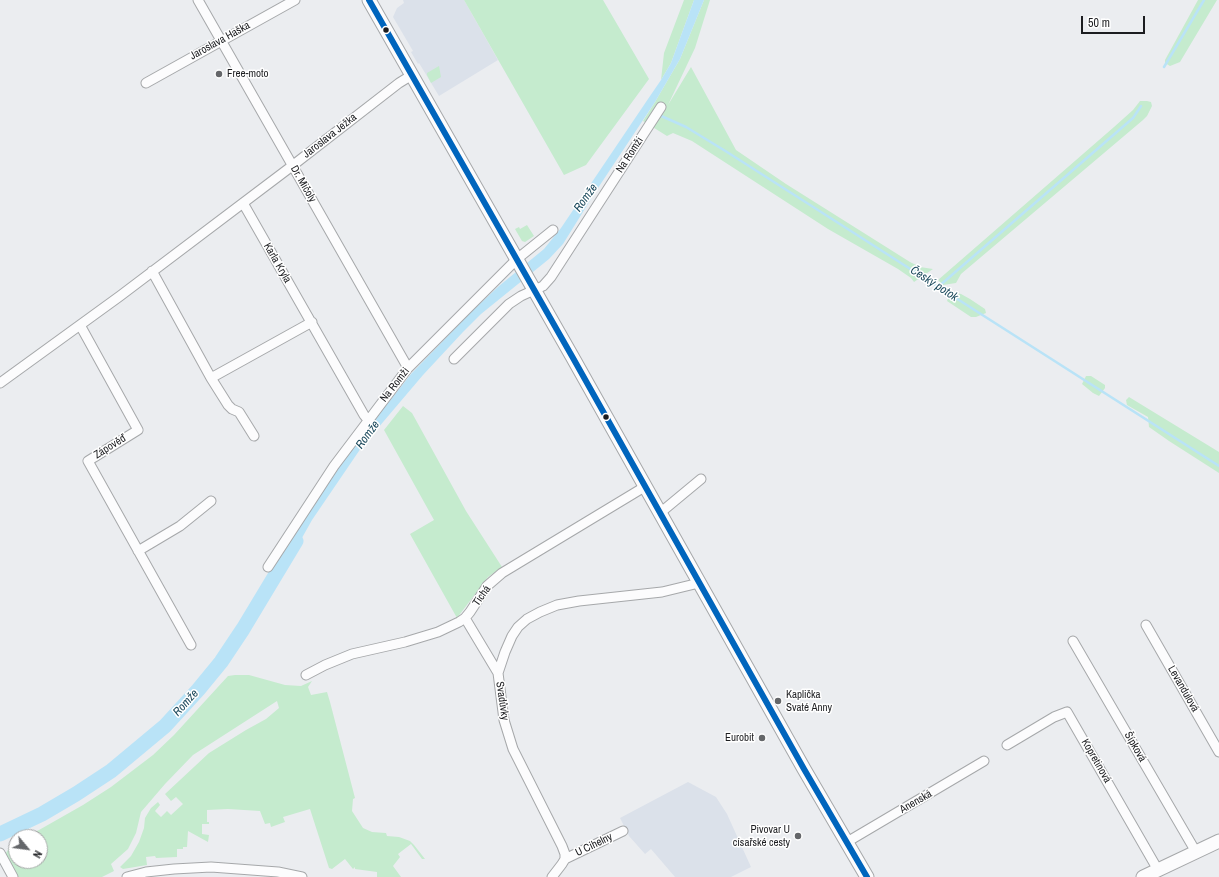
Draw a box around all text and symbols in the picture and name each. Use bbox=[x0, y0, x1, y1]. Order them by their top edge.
scale bar bbox=[1083, 8, 1147, 34]
text: 50 m bbox=[1088, 15, 1110, 31]
street label: Jaroslava Haška bbox=[188, 19, 252, 63]
unlabelled marker bbox=[381, 25, 391, 35]
place label: Free-moto bbox=[227, 67, 269, 81]
marker: Free-moto bbox=[214, 69, 224, 79]
street label: Jaroslava Ježka bbox=[300, 111, 360, 161]
street label: Na Romži bbox=[614, 135, 646, 175]
street label: Dr. Mičoly bbox=[287, 163, 319, 205]
water label: Romže bbox=[571, 181, 601, 215]
street label: Karla Kryla bbox=[260, 241, 294, 285]
water label: Český potok bbox=[907, 263, 961, 305]
street label: Na Romži bbox=[377, 365, 413, 405]
unlabelled marker bbox=[601, 412, 611, 422]
water label: Romže bbox=[353, 418, 383, 452]
street label: Zápověď bbox=[92, 432, 128, 462]
street label: Tichá bbox=[470, 583, 494, 609]
street label: Levandulová bbox=[1164, 664, 1202, 714]
street label: Svadůvky bbox=[493, 681, 511, 721]
water label: Romže bbox=[170, 687, 202, 719]
place label: Kaplička Svaté Anny bbox=[786, 688, 832, 714]
marker: Kaplička Svaté Anny bbox=[773, 696, 783, 706]
street label: Šípková bbox=[1121, 730, 1149, 764]
place label: Eurobit bbox=[725, 731, 754, 745]
marker: Eurobit bbox=[757, 733, 767, 743]
street label: Kopretinová bbox=[1078, 737, 1114, 785]
street label: Anenská bbox=[898, 788, 934, 816]
place label: Pivovar U císařské cesty bbox=[733, 823, 790, 849]
north arrow bbox=[8, 829, 48, 869]
street label: U Cihelny bbox=[573, 830, 615, 860]
marker: Pivovar U císařské cesty bbox=[793, 831, 803, 841]
text: N bbox=[30, 848, 45, 861]

